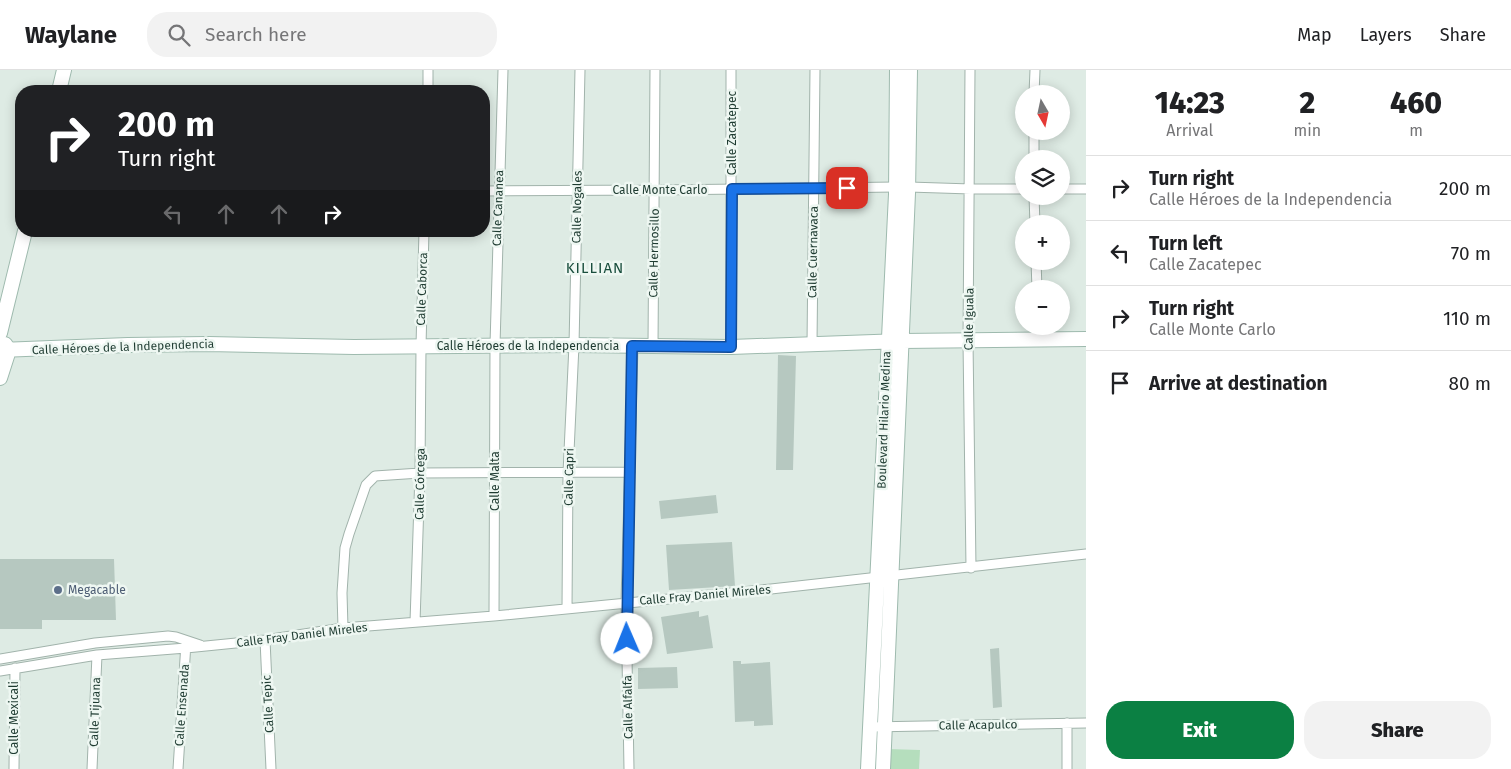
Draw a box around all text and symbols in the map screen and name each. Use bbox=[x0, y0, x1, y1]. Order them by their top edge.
search box bbox=[147, 12, 497, 57]
text: Waylane bbox=[25, 21, 117, 49]
icon: search bbox=[165, 21, 193, 49]
text: Search here bbox=[205, 23, 307, 46]
text: Map bbox=[1297, 24, 1332, 46]
text: Layers bbox=[1360, 24, 1412, 46]
text: Share bbox=[1440, 24, 1486, 46]
north arrow bbox=[1015, 85, 1070, 140]
map controls bbox=[1015, 85, 1070, 335]
text: 14:23 bbox=[1155, 85, 1225, 121]
text: 2 bbox=[1299, 85, 1315, 121]
text: 460 bbox=[1390, 85, 1442, 121]
street label: Calle Zacatepec bbox=[725, 90, 739, 175]
text: 200 m bbox=[118, 103, 215, 145]
icon: right bbox=[35, 105, 100, 170]
text: Arrival bbox=[1166, 121, 1213, 140]
text: min bbox=[1294, 121, 1321, 140]
text: m bbox=[1409, 121, 1423, 140]
text: Turn right bbox=[118, 145, 215, 172]
button: layers bbox=[1015, 150, 1070, 205]
pin bbox=[826, 167, 868, 209]
text: Turn right bbox=[1149, 167, 1234, 190]
street label: Calle Cananea bbox=[490, 170, 506, 246]
street label: Calle Nogales bbox=[569, 170, 585, 244]
icon: arrive bbox=[833, 174, 861, 202]
icon: right bbox=[1106, 174, 1134, 202]
text: 200 m bbox=[1439, 177, 1491, 200]
street label: Calle Monte Carlo bbox=[612, 183, 708, 197]
text: Calle Héroes de la Independencia bbox=[1149, 190, 1392, 209]
icon: left bbox=[159, 200, 187, 228]
icon: ahead bbox=[212, 200, 240, 228]
icon: ahead bbox=[265, 200, 293, 228]
icon: right bbox=[318, 200, 346, 228]
street label: Calle Cuernavaca bbox=[805, 206, 821, 298]
street label: Calle Hermosillo bbox=[646, 208, 662, 298]
button: + bbox=[1015, 215, 1070, 270]
text: Turn left bbox=[1149, 232, 1223, 255]
icon: left bbox=[1106, 239, 1134, 267]
text: 70 m bbox=[1451, 242, 1491, 265]
street label: Calle Caborca bbox=[414, 252, 430, 326]
text: Calle Zacatepec bbox=[1149, 255, 1262, 274]
district label: KILLIAN bbox=[566, 259, 624, 277]
button: − bbox=[1015, 280, 1070, 335]
street label: Calle Iguala bbox=[961, 288, 977, 350]
text: Turn right bbox=[1149, 297, 1234, 320]
icon: right bbox=[1106, 304, 1134, 332]
text: 110 m bbox=[1443, 307, 1491, 330]
text: Calle Monte Carlo bbox=[1149, 320, 1276, 339]
street label: Calle Héroes de la Independencia bbox=[32, 337, 214, 357]
street label: Calle Héroes de la Independencia bbox=[437, 339, 619, 353]
street label: Boulevard Hilario Medina bbox=[875, 351, 893, 489]
icon: arrive bbox=[1106, 369, 1134, 397]
text: Arrive at destination bbox=[1149, 372, 1328, 395]
text: 80 m bbox=[1449, 372, 1491, 395]
street label: Calle Córcega bbox=[412, 448, 428, 520]
street label: Calle Capri bbox=[561, 448, 577, 506]
street label: Calle Malta bbox=[488, 451, 502, 511]
street label: Calle Fray Daniel Mireles bbox=[639, 582, 772, 608]
place label: Megacable bbox=[68, 583, 126, 597]
marker: Megacable bbox=[52, 584, 64, 596]
position arrow bbox=[600, 612, 652, 664]
street label: Calle Fray Daniel Mireles bbox=[236, 620, 369, 650]
street label: Calle Ensenada bbox=[172, 663, 192, 747]
street label: Calle Tepic bbox=[259, 674, 277, 733]
street label: Calle Alfalfa bbox=[620, 675, 636, 739]
street label: Calle Tijuana bbox=[87, 677, 103, 747]
street label: Calle Mexicali bbox=[7, 681, 21, 755]
button: Exit bbox=[1106, 701, 1294, 759]
button: Share bbox=[1304, 701, 1491, 759]
street label: Calle Acapulco bbox=[938, 717, 1018, 733]

